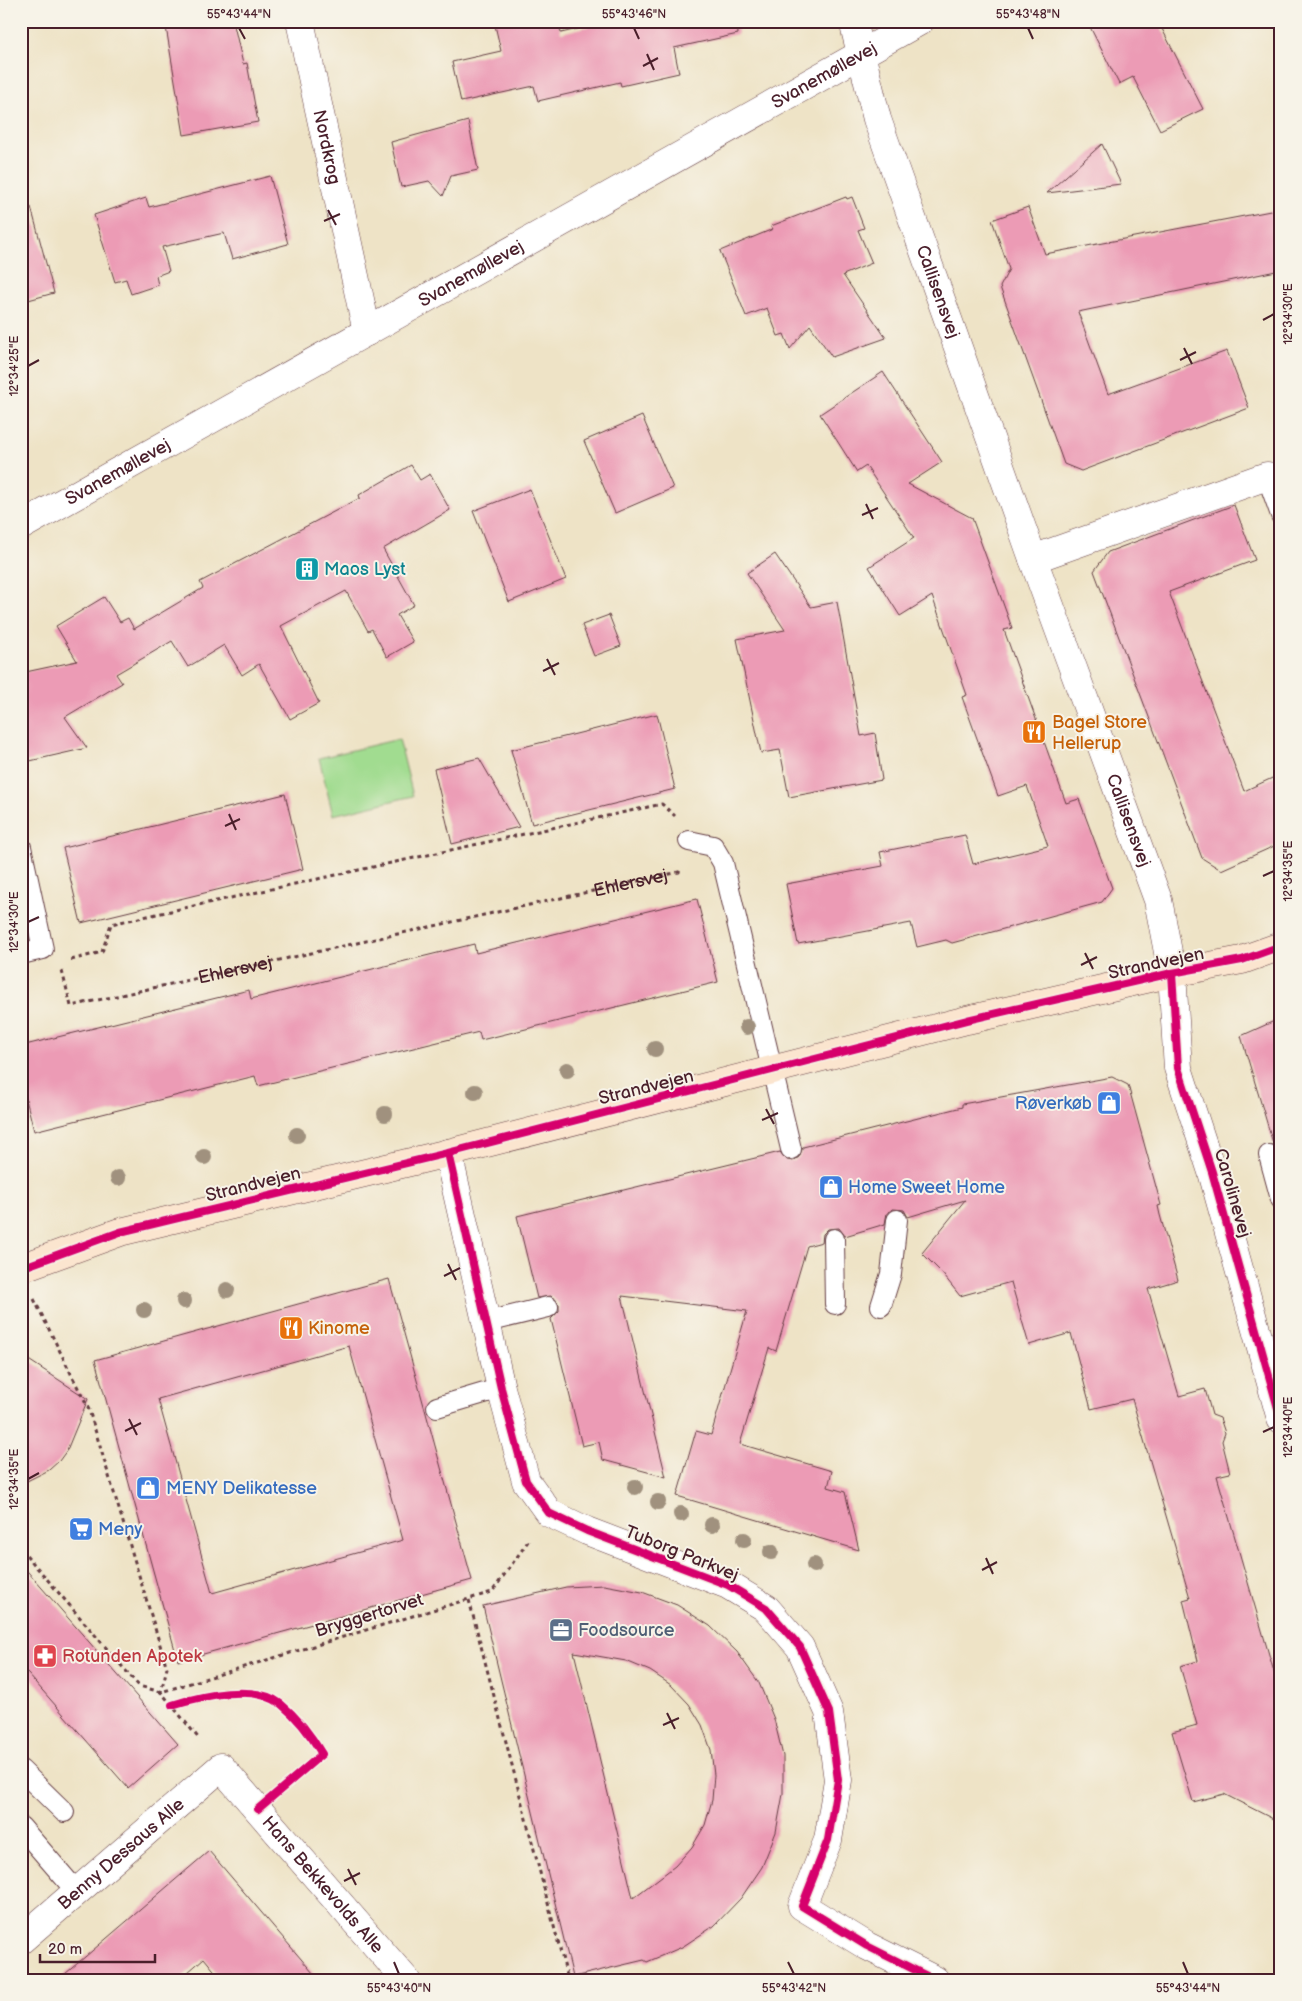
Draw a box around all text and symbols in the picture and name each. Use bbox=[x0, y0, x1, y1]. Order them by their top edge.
text: 55°43'44"N bbox=[207, 7, 271, 22]
text: 55°43'46"N bbox=[602, 7, 666, 22]
text: 55°43'48"N bbox=[996, 7, 1060, 22]
street label: Svanemøllevej bbox=[768, 37, 881, 113]
street label: Nordkrog bbox=[308, 108, 345, 186]
street label: Svanemøllevej bbox=[415, 236, 527, 312]
street label: Callisensvej bbox=[912, 242, 964, 341]
text: 12°34'30"E bbox=[1281, 283, 1296, 345]
text: 12°34'25"E bbox=[7, 336, 22, 396]
street label: Svanemøllevej bbox=[62, 434, 174, 510]
building icon: Maos Lyst bbox=[294, 556, 320, 582]
place label: Maos Lyst bbox=[324, 559, 406, 580]
place label: Bagel Store Hellerup bbox=[1052, 712, 1147, 754]
restaurant icon: Bagel Store Hellerup bbox=[1021, 719, 1047, 745]
street label: Callisensvej bbox=[1102, 771, 1155, 870]
text: 12°34'35"E bbox=[1281, 840, 1296, 901]
street label: Ehlersvej bbox=[592, 865, 670, 902]
text: 12°34'30"E bbox=[7, 891, 22, 953]
street label: Strandvejen bbox=[1106, 943, 1206, 984]
street label: Ehlersvej bbox=[196, 952, 274, 989]
street label: Strandvejen bbox=[596, 1066, 696, 1109]
shop icon: Røverkøb bbox=[1096, 1090, 1122, 1116]
place label: Røverkøb bbox=[1015, 1093, 1092, 1114]
street label: Carolinevej bbox=[1210, 1146, 1255, 1240]
street label: Strandvejen bbox=[203, 1163, 303, 1206]
shop icon: Home Sweet Home bbox=[818, 1174, 844, 1200]
place label: Home Sweet Home bbox=[848, 1177, 1005, 1198]
restaurant icon: Kinome bbox=[278, 1315, 304, 1341]
place label: Kinome bbox=[308, 1318, 370, 1339]
text: 12°34'40"E bbox=[1281, 1396, 1296, 1458]
text: 12°34'35"E bbox=[7, 1448, 22, 1509]
shop icon: MENY Delikatesse bbox=[135, 1475, 161, 1501]
place label: MENY Delikatesse bbox=[166, 1478, 317, 1499]
supermarket icon: Meny bbox=[68, 1516, 94, 1542]
place label: Meny bbox=[98, 1519, 143, 1540]
street label: Tuborg Parkvej bbox=[622, 1521, 742, 1586]
street label: Bryggertorvet bbox=[313, 1589, 426, 1642]
office icon: Foodsource bbox=[548, 1617, 574, 1643]
place label: Foodsource bbox=[578, 1620, 675, 1641]
pharmacy icon: Rotunden Apotek bbox=[32, 1643, 58, 1669]
place label: Rotunden Apotek bbox=[62, 1646, 203, 1667]
street label: Benny Dessaus Alle bbox=[54, 1793, 189, 1914]
street label: Hans Bekkevolds Alle bbox=[257, 1812, 388, 1958]
scale bar bbox=[40, 1931, 155, 1963]
text: 20 m bbox=[48, 1940, 82, 1959]
text: 55°43'40"N bbox=[367, 1981, 431, 1996]
text: 55°43'42"N bbox=[762, 1981, 826, 1996]
text: 55°43'44"N bbox=[1156, 1981, 1220, 1996]

